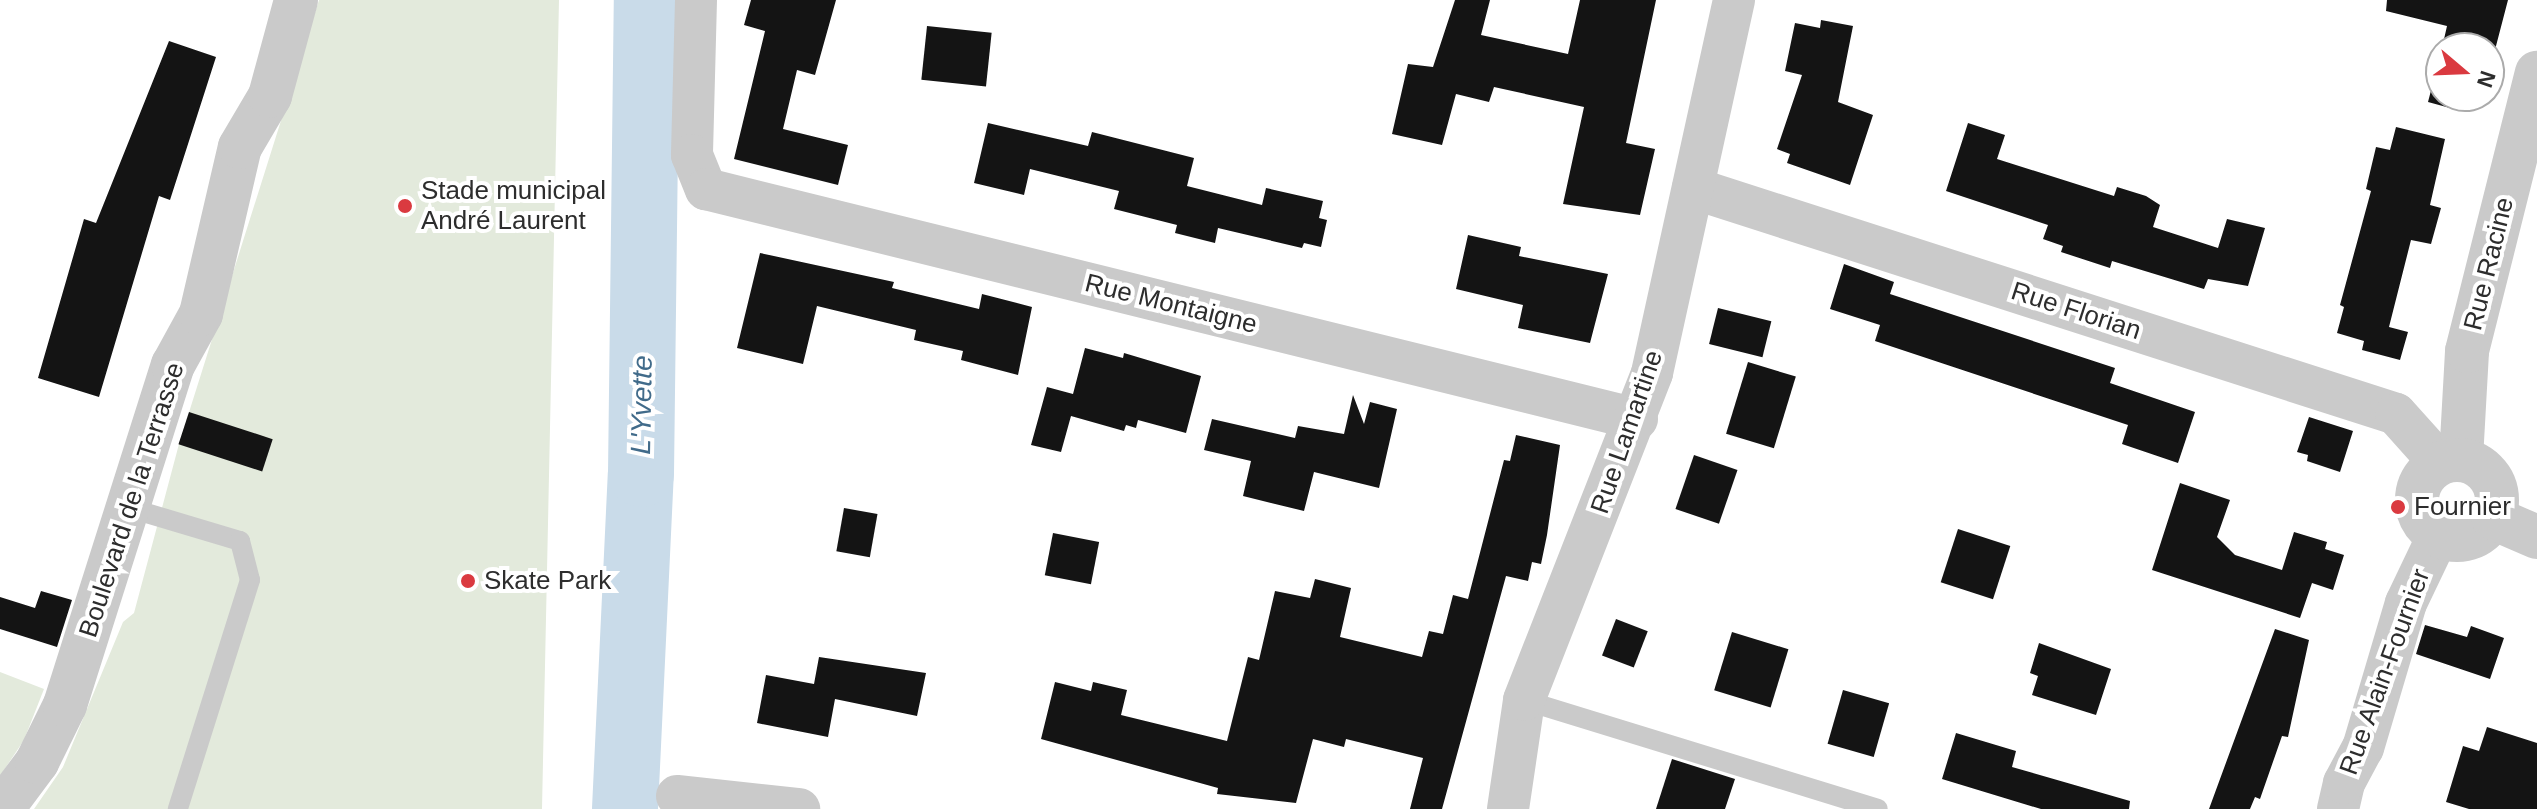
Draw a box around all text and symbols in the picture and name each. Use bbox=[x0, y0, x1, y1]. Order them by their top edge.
north arrow bbox=[2425, 32, 2505, 112]
text: N bbox=[2472, 68, 2501, 91]
place label: Stade municipal André Laurent bbox=[421, 175, 606, 236]
street label: Rue Racine bbox=[2457, 194, 2521, 334]
marker: Stade municipal André Laurent bbox=[396, 197, 414, 215]
street label: Rue Montaigne bbox=[1082, 268, 1260, 340]
street label: Rue Florian bbox=[2007, 275, 2145, 347]
street label: Rue Lamartine bbox=[1584, 346, 1670, 518]
water label: L'Yvette bbox=[624, 355, 660, 455]
street label: Boulevard de la Terrasse bbox=[73, 358, 191, 642]
place label: Fournier bbox=[2414, 491, 2511, 523]
marker: Fournier bbox=[2389, 498, 2407, 516]
street label: Rue Alain-Fournier bbox=[2333, 564, 2437, 780]
place label: Skate Park bbox=[484, 565, 611, 597]
marker: Skate Park bbox=[459, 572, 477, 590]

